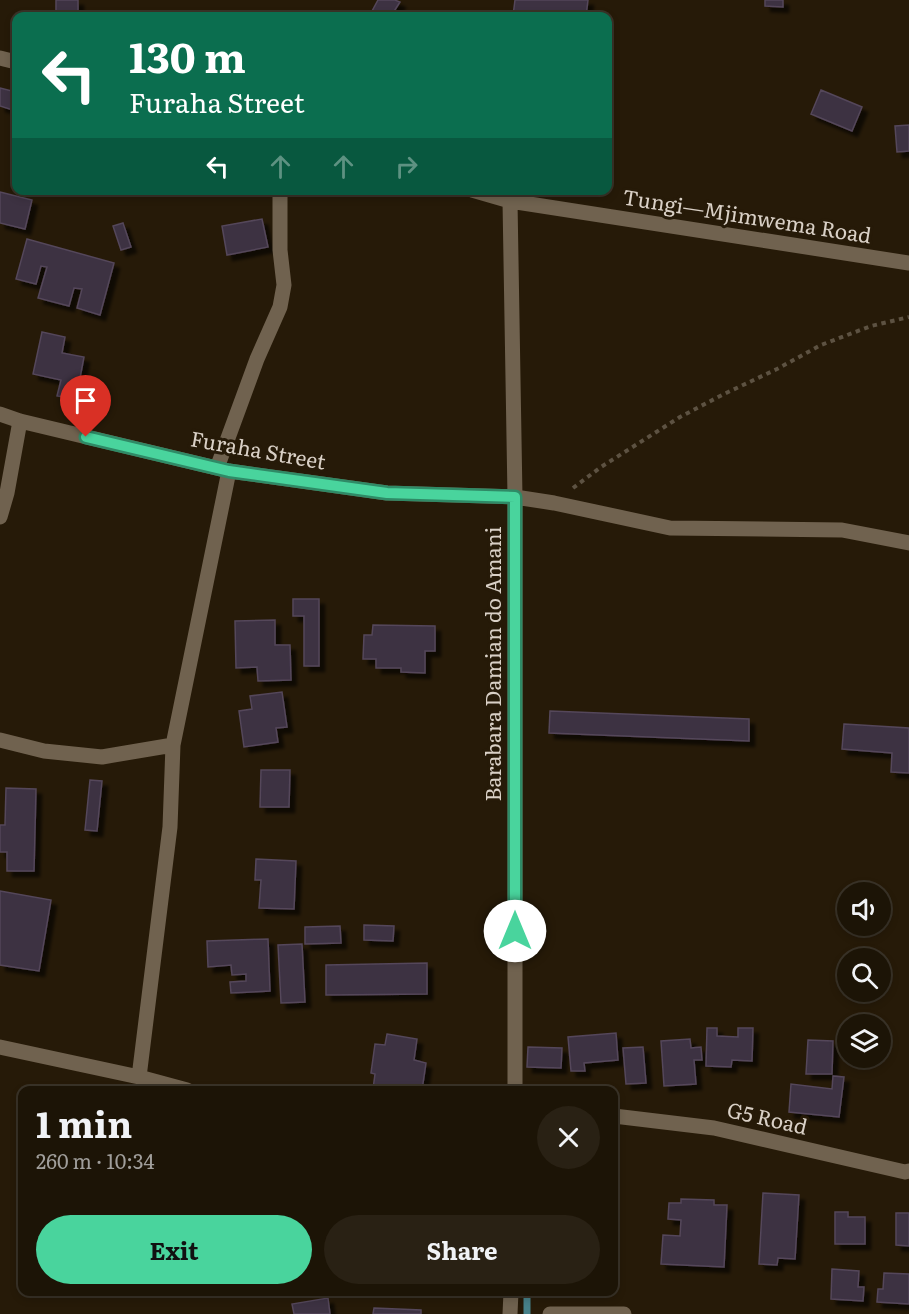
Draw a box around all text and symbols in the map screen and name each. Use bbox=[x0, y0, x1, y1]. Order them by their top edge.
text: 130 m bbox=[129, 24, 246, 86]
icon: left bbox=[30, 36, 108, 114]
text: Furaha Street bbox=[129, 81, 305, 121]
icon: left bbox=[201, 150, 234, 183]
icon: ahead bbox=[264, 150, 297, 183]
icon: ahead bbox=[327, 150, 360, 183]
icon: right bbox=[390, 150, 423, 183]
street label: Tungi—Mjimwema Road bbox=[621, 180, 874, 250]
pin bbox=[60, 375, 111, 437]
icon: arrive bbox=[69, 384, 102, 417]
street label: Furaha Street bbox=[188, 421, 329, 476]
street label: Barabara Damian do Amani bbox=[476, 526, 507, 802]
map controls bbox=[837, 882, 891, 1068]
button: sound bbox=[837, 882, 891, 936]
position arrow bbox=[483, 899, 547, 963]
button: search bbox=[837, 948, 891, 1002]
button: layers bbox=[837, 1014, 891, 1068]
street label: G5 Road bbox=[724, 1092, 811, 1141]
text: 1 min bbox=[36, 1096, 132, 1149]
button: close bbox=[537, 1106, 600, 1169]
text: 260 m · 10:34 bbox=[36, 1145, 154, 1175]
button: Exit bbox=[36, 1215, 312, 1284]
button: Share bbox=[324, 1215, 600, 1284]

